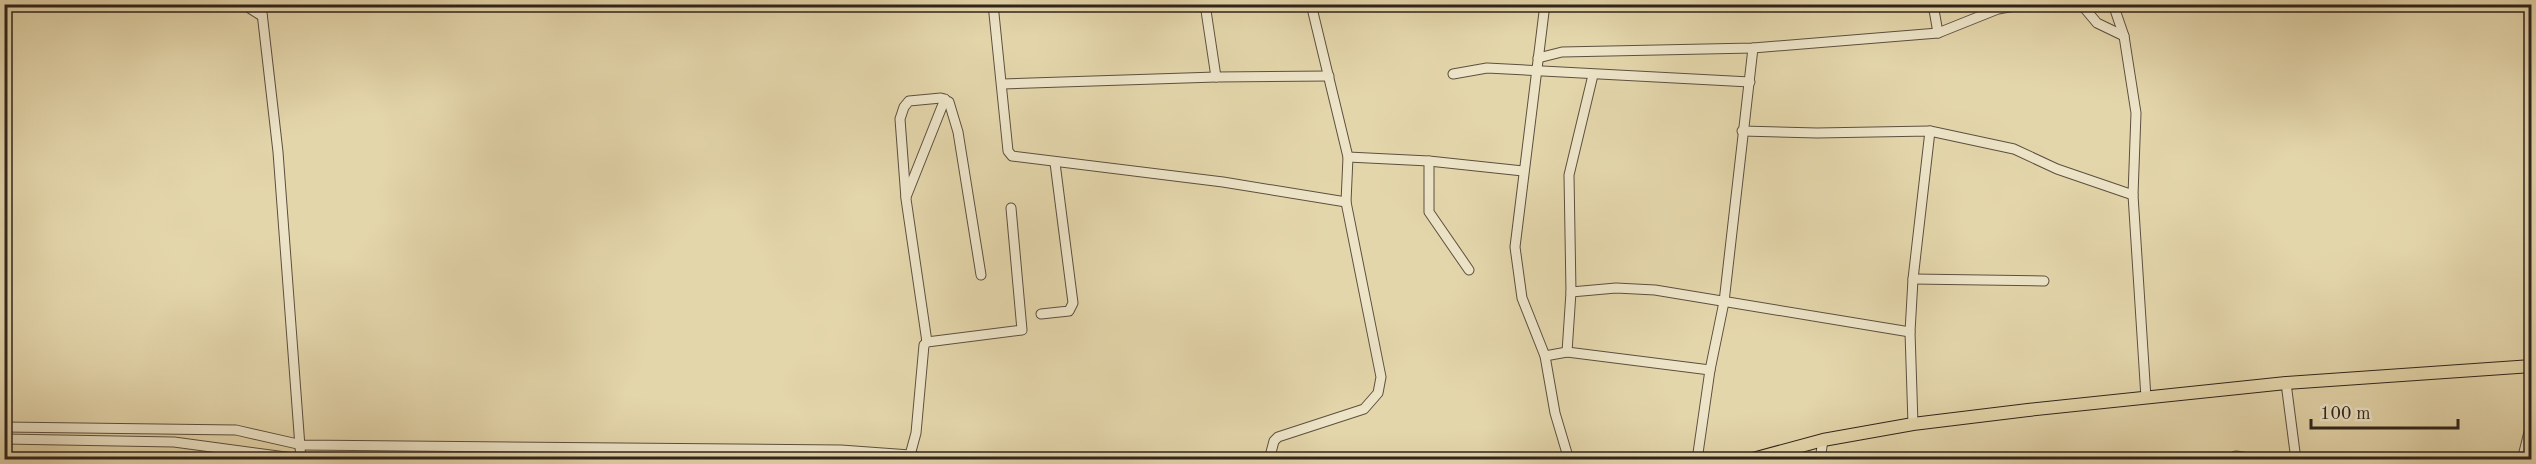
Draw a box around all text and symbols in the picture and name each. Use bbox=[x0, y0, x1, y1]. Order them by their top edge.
scale bar bbox=[2311, 392, 2458, 430]
text: 100 m bbox=[2320, 405, 2371, 423]

